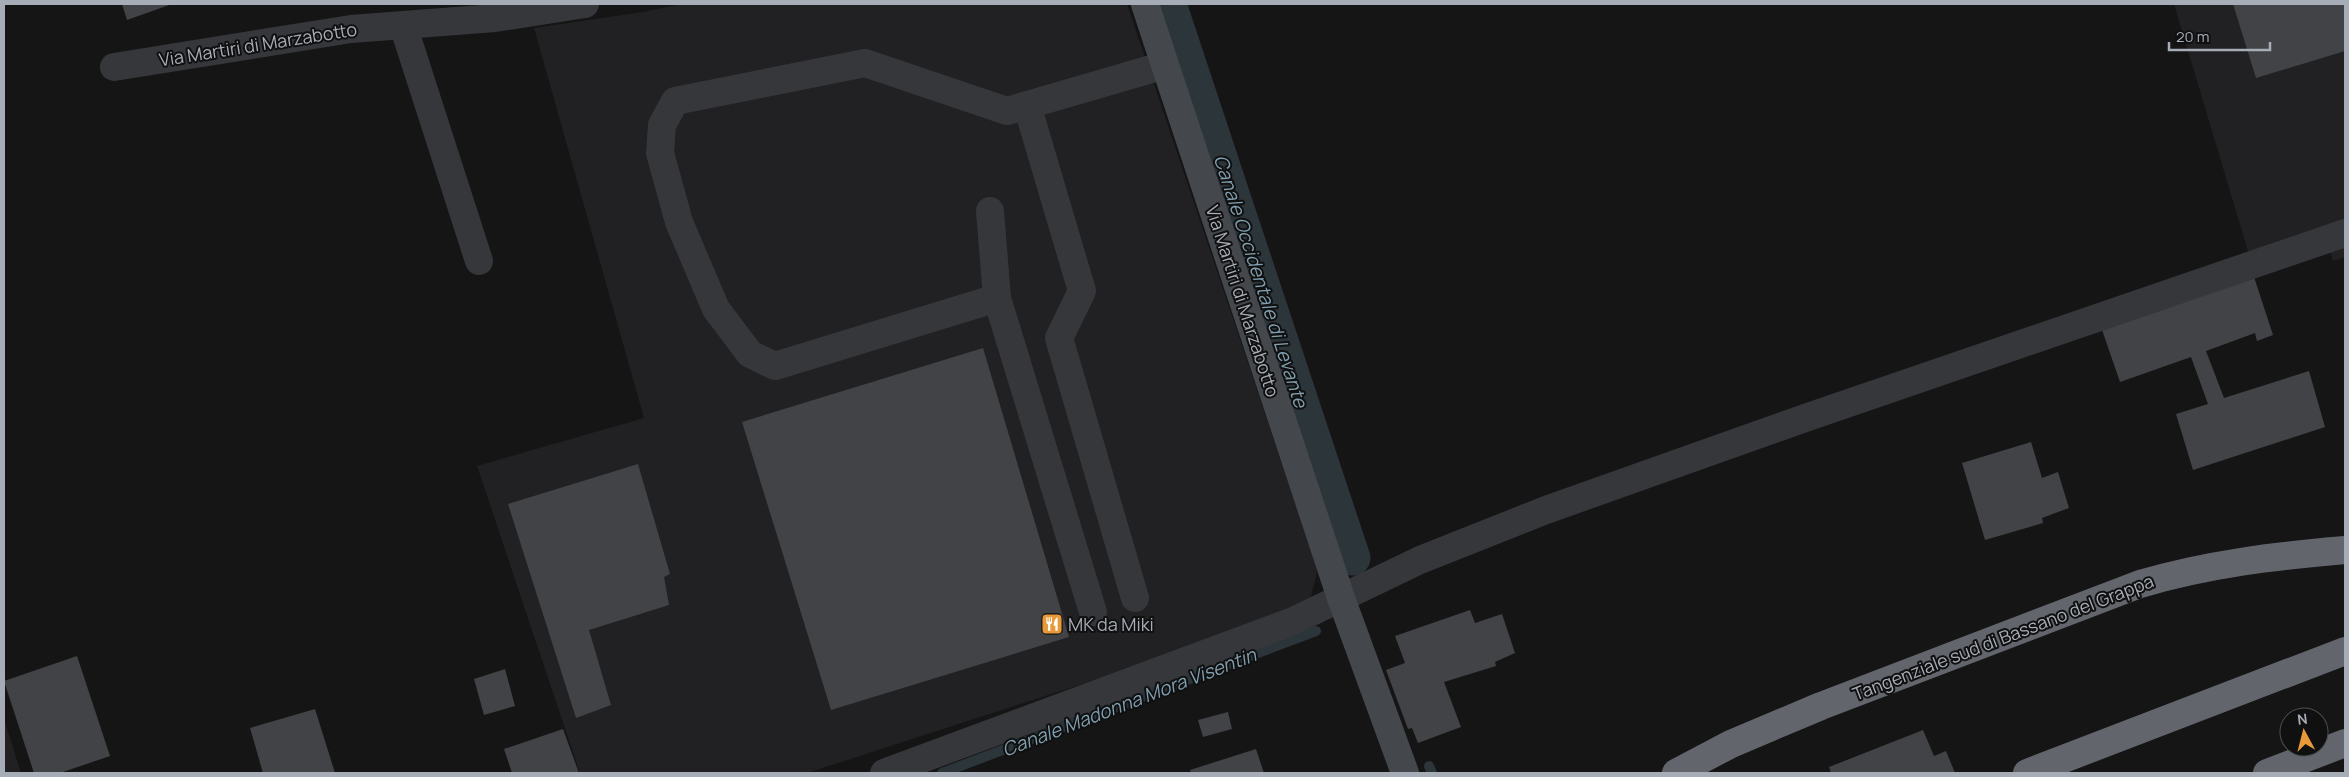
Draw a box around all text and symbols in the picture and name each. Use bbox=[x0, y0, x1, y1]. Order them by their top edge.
street label: Via Martiri di Marzabotto bbox=[157, 17, 359, 71]
scale bar bbox=[2169, 20, 2270, 52]
text: 20 m bbox=[2176, 26, 2209, 47]
water label: Canale Occidentale di Levante bbox=[1208, 151, 1315, 412]
street label: Via Martiri di Marzabotto bbox=[1201, 202, 1285, 400]
street label: Tangenziale sud di Bassano del Grappa bbox=[1849, 568, 2157, 706]
restaurant icon: MK da Miki bbox=[1040, 612, 1064, 636]
place label: MK da Miki bbox=[1068, 612, 1154, 636]
water label: Canale Madonna Mora Visentin bbox=[998, 641, 1260, 763]
north arrow bbox=[2279, 707, 2329, 757]
text: N bbox=[2296, 709, 2309, 729]

